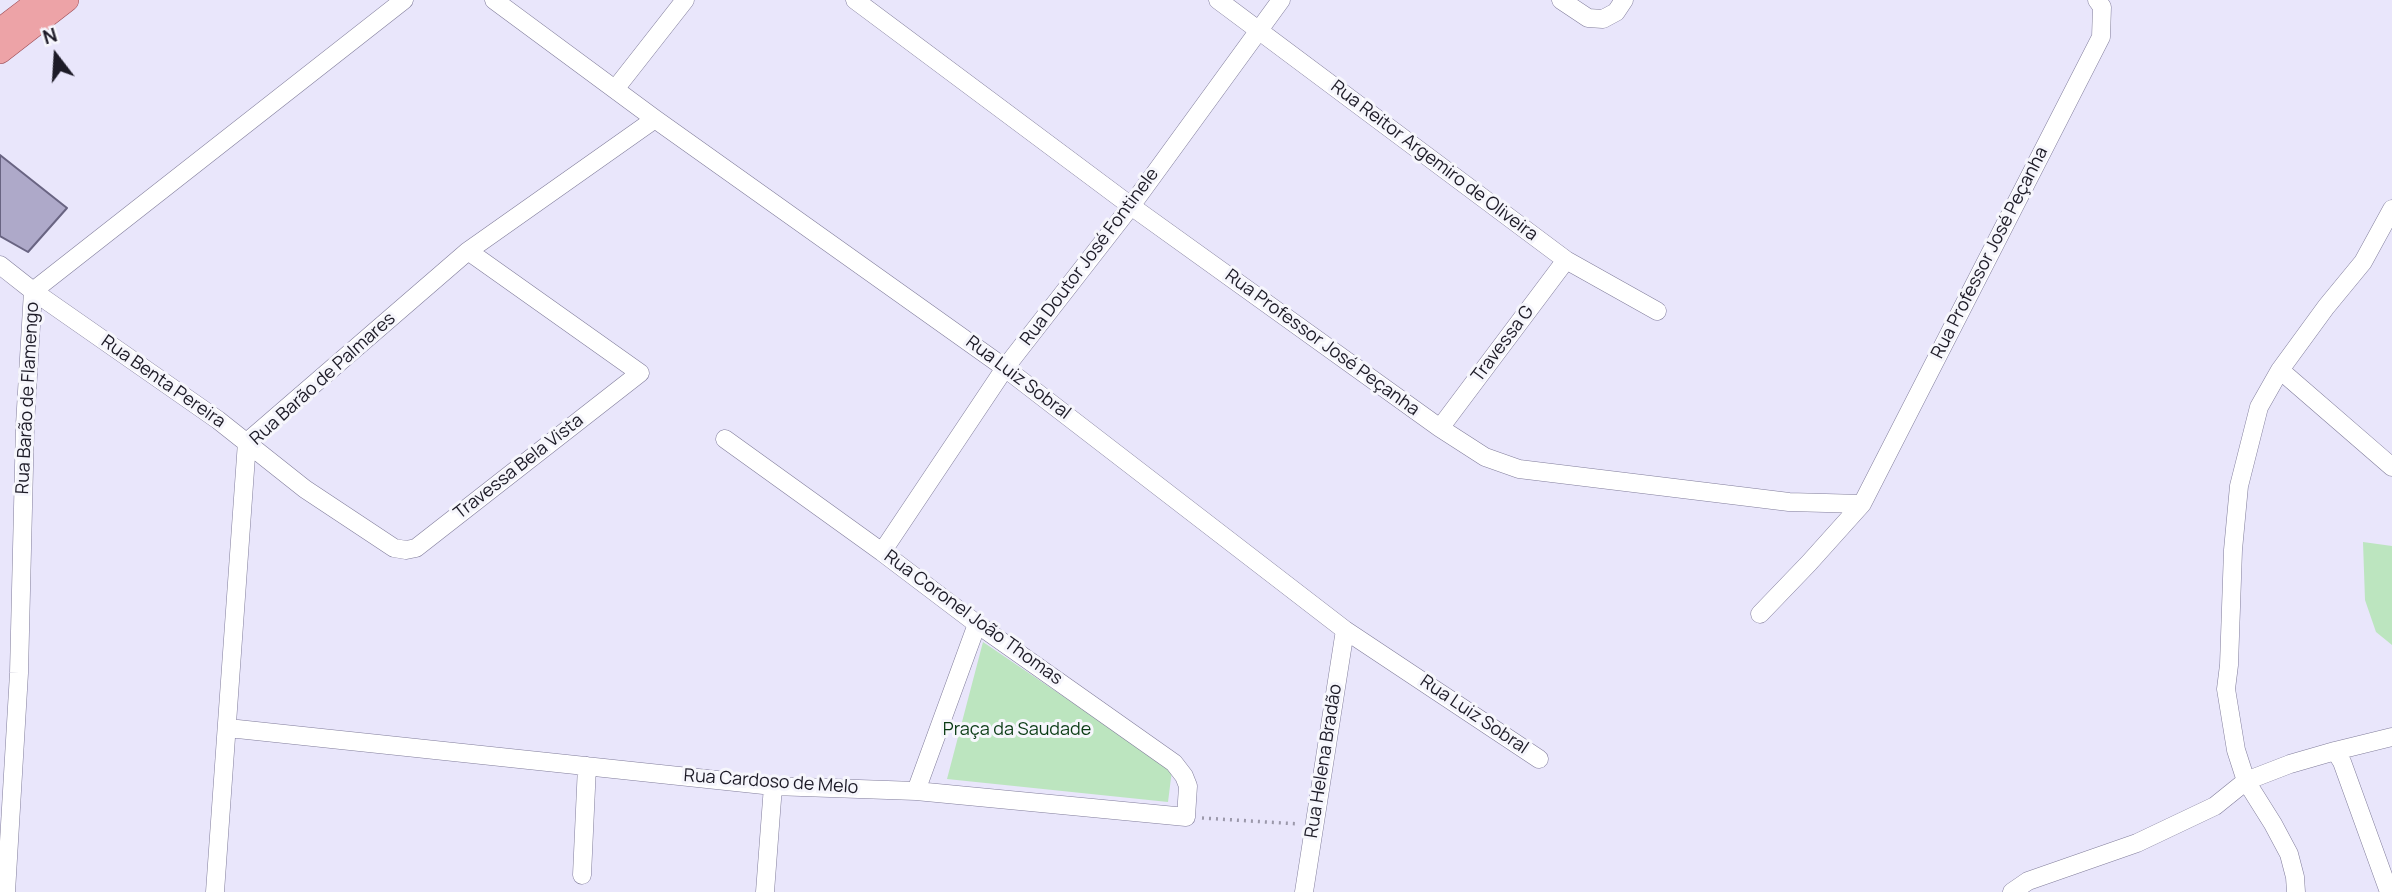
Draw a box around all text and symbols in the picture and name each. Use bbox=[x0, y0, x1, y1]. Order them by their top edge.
north arrow bbox=[21, 21, 91, 91]
text: N bbox=[40, 21, 60, 50]
street label: Rua Reitor Argemiro de Oliveira bbox=[1326, 76, 1542, 246]
street label: Rua Professor José Peçanha bbox=[1927, 144, 2053, 362]
street label: Rua Doutor José Fontinele bbox=[1016, 164, 1164, 350]
street label: Rua Professor José Peçanha bbox=[1221, 265, 1423, 421]
street label: Rua Barão de Flamengo bbox=[12, 301, 44, 495]
street label: Travessa G bbox=[1467, 302, 1539, 386]
street label: Rua Barão de Palmares bbox=[246, 308, 400, 450]
street label: Rua Benta Pereira bbox=[97, 331, 229, 433]
street label: Rua Luiz Sobral bbox=[961, 332, 1075, 424]
street label: Travessa Bela Vista bbox=[450, 410, 588, 524]
street label: Rua Coronel João Thomas bbox=[880, 546, 1066, 690]
street label: Rua Luiz Sobral bbox=[1416, 671, 1532, 759]
street label: Rua Helena Bradão bbox=[1301, 682, 1347, 840]
park label: Praça da Saudade bbox=[943, 719, 1091, 741]
street label: Rua Cardoso de Melo bbox=[683, 765, 859, 799]

